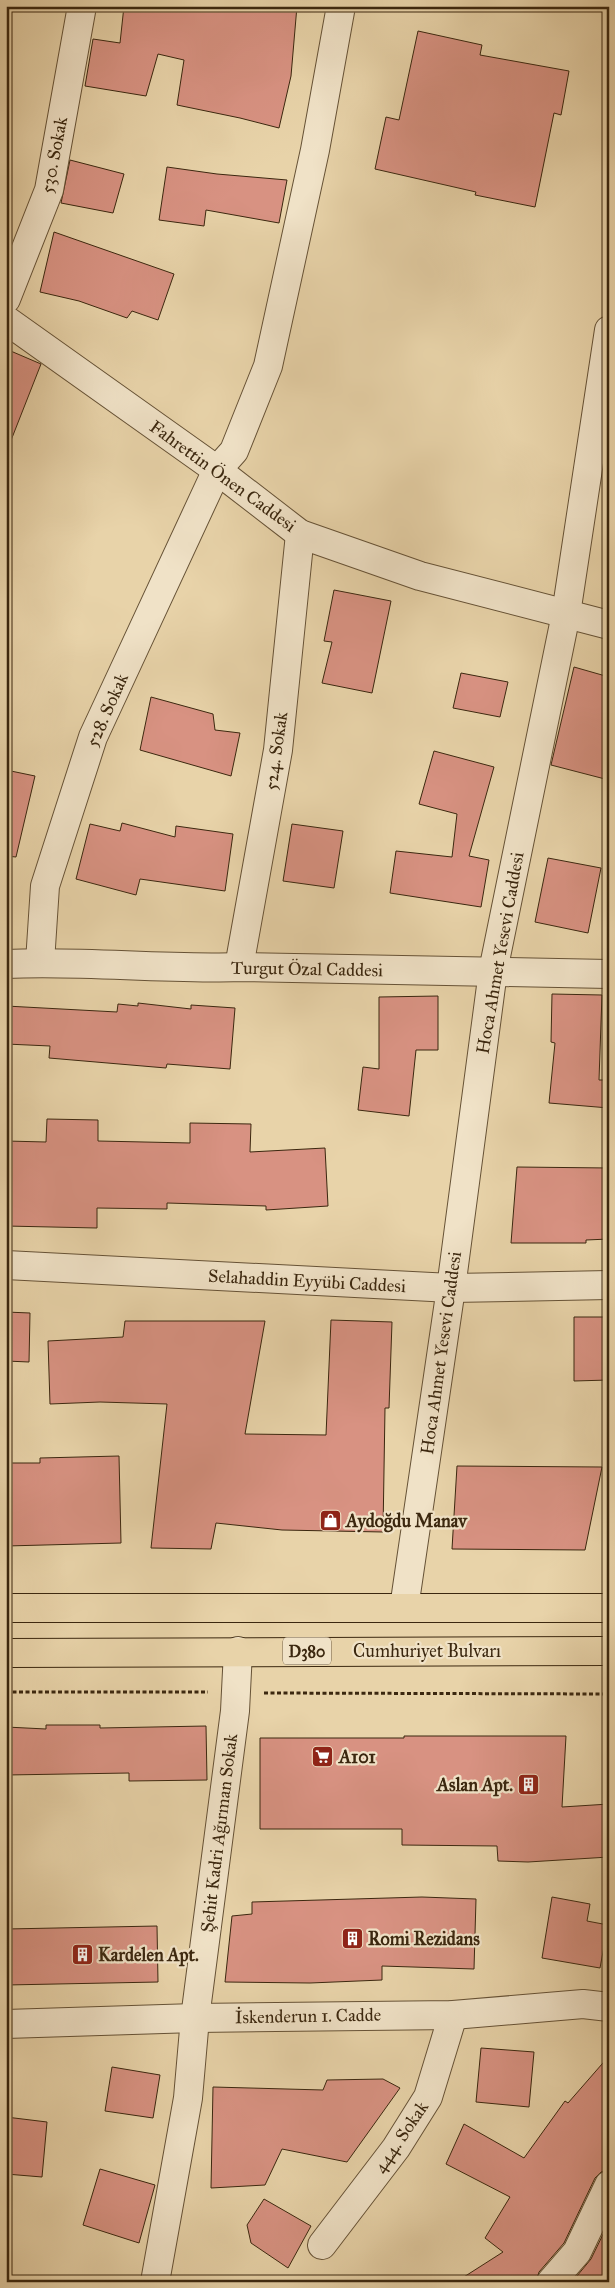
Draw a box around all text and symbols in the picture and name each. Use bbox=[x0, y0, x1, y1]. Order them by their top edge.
street label: 530. Sokak bbox=[36, 114, 72, 195]
street label: Fahrettin Önen Caddesi bbox=[145, 415, 301, 537]
street label: 528. Sokak bbox=[81, 669, 133, 750]
street label: 524. Sokak bbox=[260, 710, 292, 792]
street label: Hoca Ahmet Yesevi Caddesi bbox=[471, 850, 529, 1056]
street label: Turgut Özal Caddesi bbox=[231, 956, 383, 982]
street label: Hoca Ahmet Yesevi Caddesi bbox=[416, 1250, 466, 1456]
street label: Selahaddin Eyyübi Caddesi bbox=[208, 1265, 407, 1297]
shop icon: Aydoğdu Manav bbox=[318, 1509, 342, 1533]
place label: Aydoğdu Manav bbox=[345, 1510, 468, 1533]
road number: D380 bbox=[283, 1638, 331, 1664]
street label: Cumhuriyet Bulvarı bbox=[353, 1640, 501, 1662]
street label: Şehit Kadri Ağırman Sokak bbox=[196, 1732, 243, 1934]
supermarket icon: A101 bbox=[311, 1745, 335, 1769]
place label: A101 bbox=[338, 1746, 376, 1768]
building icon: Aslan Apt. bbox=[517, 1773, 541, 1797]
place label: Aslan Apt. bbox=[436, 1774, 513, 1797]
building icon: Romi Rezidans bbox=[340, 1927, 364, 1951]
place label: Romi Rezidans bbox=[368, 1928, 480, 1950]
building icon: Kardelen Apt. bbox=[70, 1943, 94, 1967]
place label: Kardelen Apt. bbox=[98, 1944, 199, 1967]
street label: İskenderun 1. Cadde bbox=[235, 2003, 381, 2028]
street label: 444. Sokak bbox=[369, 2096, 433, 2177]

